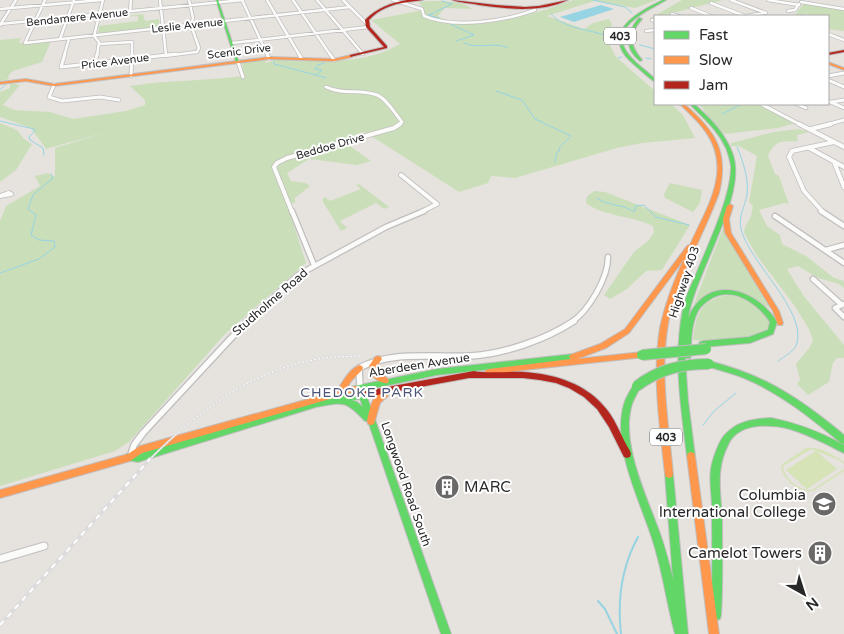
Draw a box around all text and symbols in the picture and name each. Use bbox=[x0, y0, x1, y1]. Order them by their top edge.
street label: Bendamere Avenue bbox=[25, 6, 129, 29]
street label: Leslie Avenue bbox=[151, 15, 223, 36]
legend bbox=[654, 15, 829, 105]
text: Fast bbox=[699, 26, 729, 44]
road number: 403 bbox=[604, 28, 636, 44]
street label: Scenic Drive bbox=[206, 41, 272, 62]
street label: Price Avenue bbox=[80, 51, 150, 72]
text: Slow bbox=[699, 51, 733, 69]
text: Jam bbox=[699, 76, 728, 94]
street label: Beddoe Drive bbox=[294, 131, 366, 162]
street label: Highway 403 bbox=[666, 244, 702, 320]
street label: Studholme Road bbox=[229, 265, 311, 339]
street label: Aberdeen Avenue bbox=[367, 350, 471, 380]
district label: CHEDOKE PARK bbox=[300, 384, 424, 401]
street label: Longwood Road South bbox=[378, 420, 434, 548]
road number: 403 bbox=[650, 428, 682, 446]
building icon: MARC bbox=[434, 474, 460, 500]
place label: MARC bbox=[464, 478, 511, 496]
place label: Columbia International College bbox=[659, 486, 806, 521]
school or university icon: Columbia International College bbox=[811, 491, 837, 517]
building icon: Camelot Towers bbox=[807, 540, 833, 566]
place label: Camelot Towers bbox=[688, 544, 802, 562]
north arrow bbox=[779, 569, 829, 619]
text: N bbox=[802, 594, 822, 614]

